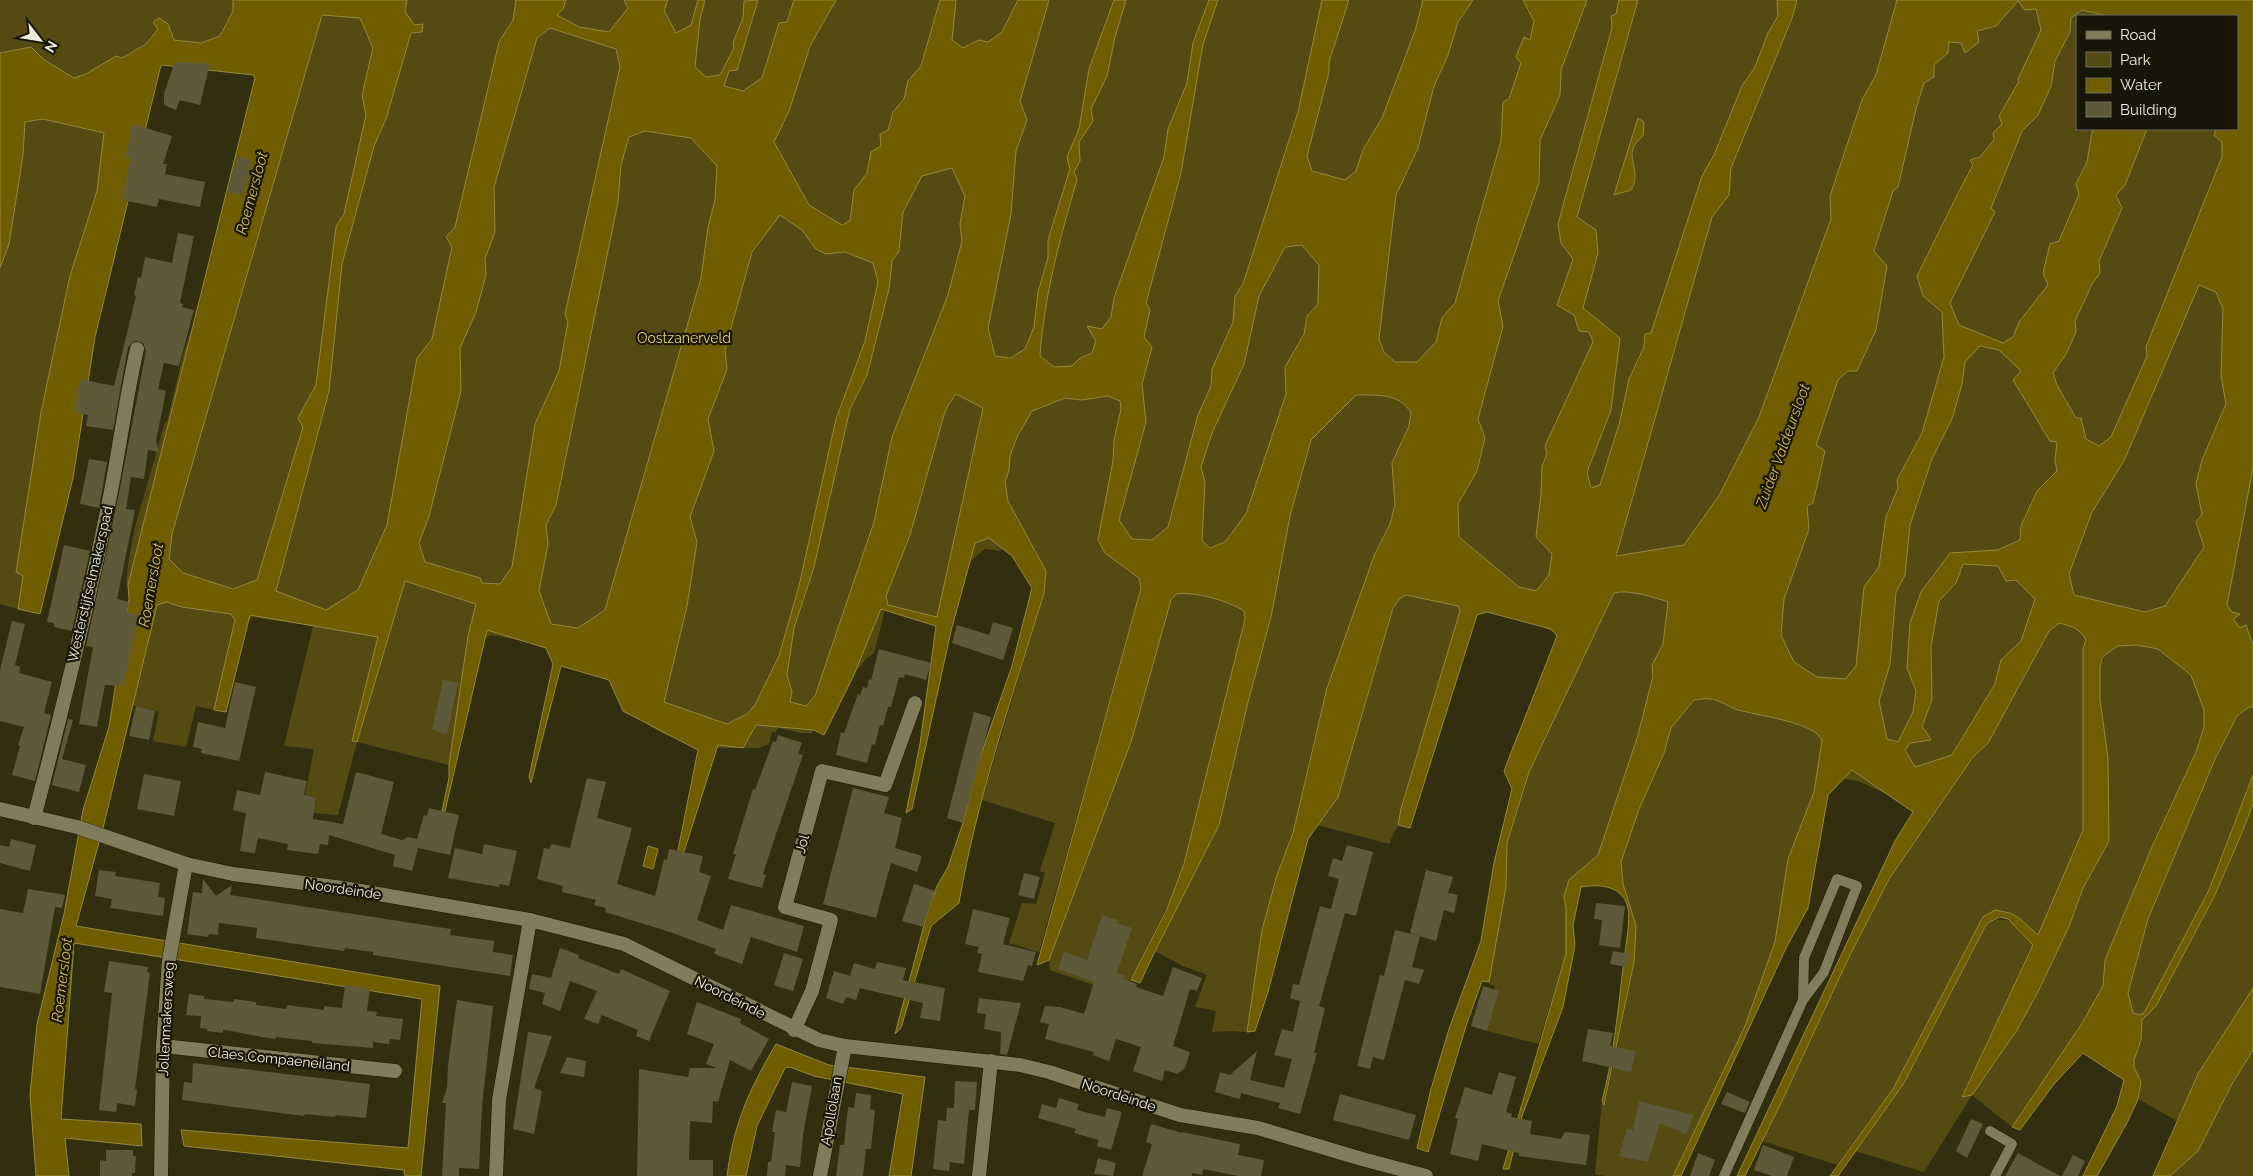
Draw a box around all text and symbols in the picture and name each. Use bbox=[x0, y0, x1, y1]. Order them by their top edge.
north arrow bbox=[15, 15, 65, 65]
legend bbox=[2076, 15, 2238, 130]
text: Road bbox=[2120, 26, 2156, 44]
text: N bbox=[42, 38, 61, 55]
text: Park bbox=[2120, 51, 2151, 69]
text: Water bbox=[2120, 76, 2163, 94]
text: Building bbox=[2120, 101, 2177, 119]
water label: Roemersloot bbox=[232, 149, 272, 236]
park label: Oostzanerveld bbox=[637, 330, 731, 346]
water label: Zuider Valdeursloot bbox=[1752, 381, 1814, 511]
street label: Westerstijfselmakerspad bbox=[64, 504, 116, 664]
water label: Roemersloot bbox=[135, 541, 167, 628]
street label: Jol bbox=[792, 833, 812, 855]
street label: Noordeinde bbox=[304, 876, 382, 902]
water label: Roemersloot bbox=[48, 937, 76, 1023]
street label: Jollenmakersweg bbox=[155, 962, 177, 1076]
street label: Noordeinde bbox=[692, 972, 768, 1022]
street label: Claes Compaeneiland bbox=[207, 1044, 351, 1074]
street label: Apollolaan bbox=[817, 1075, 845, 1147]
street label: Noordeinde bbox=[1080, 1075, 1158, 1115]

